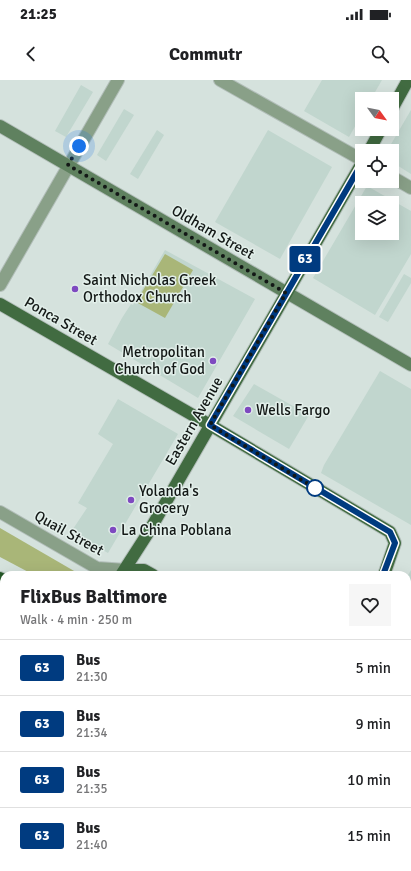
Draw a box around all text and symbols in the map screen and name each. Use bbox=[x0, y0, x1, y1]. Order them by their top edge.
text: 21:25 bbox=[20, 5, 57, 23]
icon: back bbox=[20, 43, 42, 65]
text: Commutr bbox=[169, 43, 242, 65]
icon: search bbox=[369, 43, 391, 65]
north arrow bbox=[355, 92, 399, 136]
map controls bbox=[355, 92, 399, 240]
your location bbox=[69, 136, 89, 156]
button: locate bbox=[355, 144, 399, 188]
button: layers bbox=[355, 196, 399, 240]
street label: Oldham Street bbox=[169, 201, 257, 263]
line badge: 63 bbox=[287, 246, 323, 272]
text: 63 bbox=[297, 250, 313, 267]
place label: Saint Nicholas Greek Orthodox Church bbox=[83, 271, 217, 306]
marker: Saint Nicholas Greek Orthodox Church bbox=[70, 284, 80, 294]
street label: Ponca Street bbox=[21, 293, 101, 349]
place label: Metropolitan Church of God bbox=[114, 343, 205, 378]
marker: Metropolitan Church of God bbox=[208, 356, 218, 366]
street label: Eastern Avenue bbox=[161, 374, 227, 468]
place label: Wells Fargo bbox=[256, 401, 330, 419]
marker: Wells Fargo bbox=[243, 405, 253, 415]
unlabelled marker bbox=[306, 479, 324, 497]
place label: Yolanda's Grocery bbox=[139, 482, 199, 517]
marker: Yolanda's Grocery bbox=[126, 495, 136, 505]
street label: Quail Street bbox=[31, 507, 107, 559]
place label: La China Poblana bbox=[121, 521, 232, 539]
marker: La China Poblana bbox=[108, 525, 118, 535]
button: heart bbox=[349, 584, 391, 626]
text: FlixBus Baltimore bbox=[20, 585, 167, 609]
text: Walk · 4 min · 250 m bbox=[20, 612, 132, 628]
text: Bus bbox=[76, 651, 100, 669]
text: 63 bbox=[34, 659, 50, 676]
text: 5 min bbox=[355, 659, 391, 677]
text: 21:30 bbox=[76, 669, 108, 685]
text: Bus bbox=[76, 707, 100, 725]
text: 63 bbox=[34, 715, 50, 732]
text: 9 min bbox=[355, 715, 391, 733]
text: 21:34 bbox=[76, 725, 108, 741]
text: Bus bbox=[76, 763, 100, 781]
text: 63 bbox=[34, 771, 50, 788]
text: 10 min bbox=[347, 771, 391, 789]
text: 21:35 bbox=[76, 781, 108, 797]
text: Bus bbox=[76, 819, 100, 837]
text: 63 bbox=[34, 827, 50, 844]
text: 15 min bbox=[347, 827, 391, 845]
text: 21:40 bbox=[76, 837, 108, 853]

